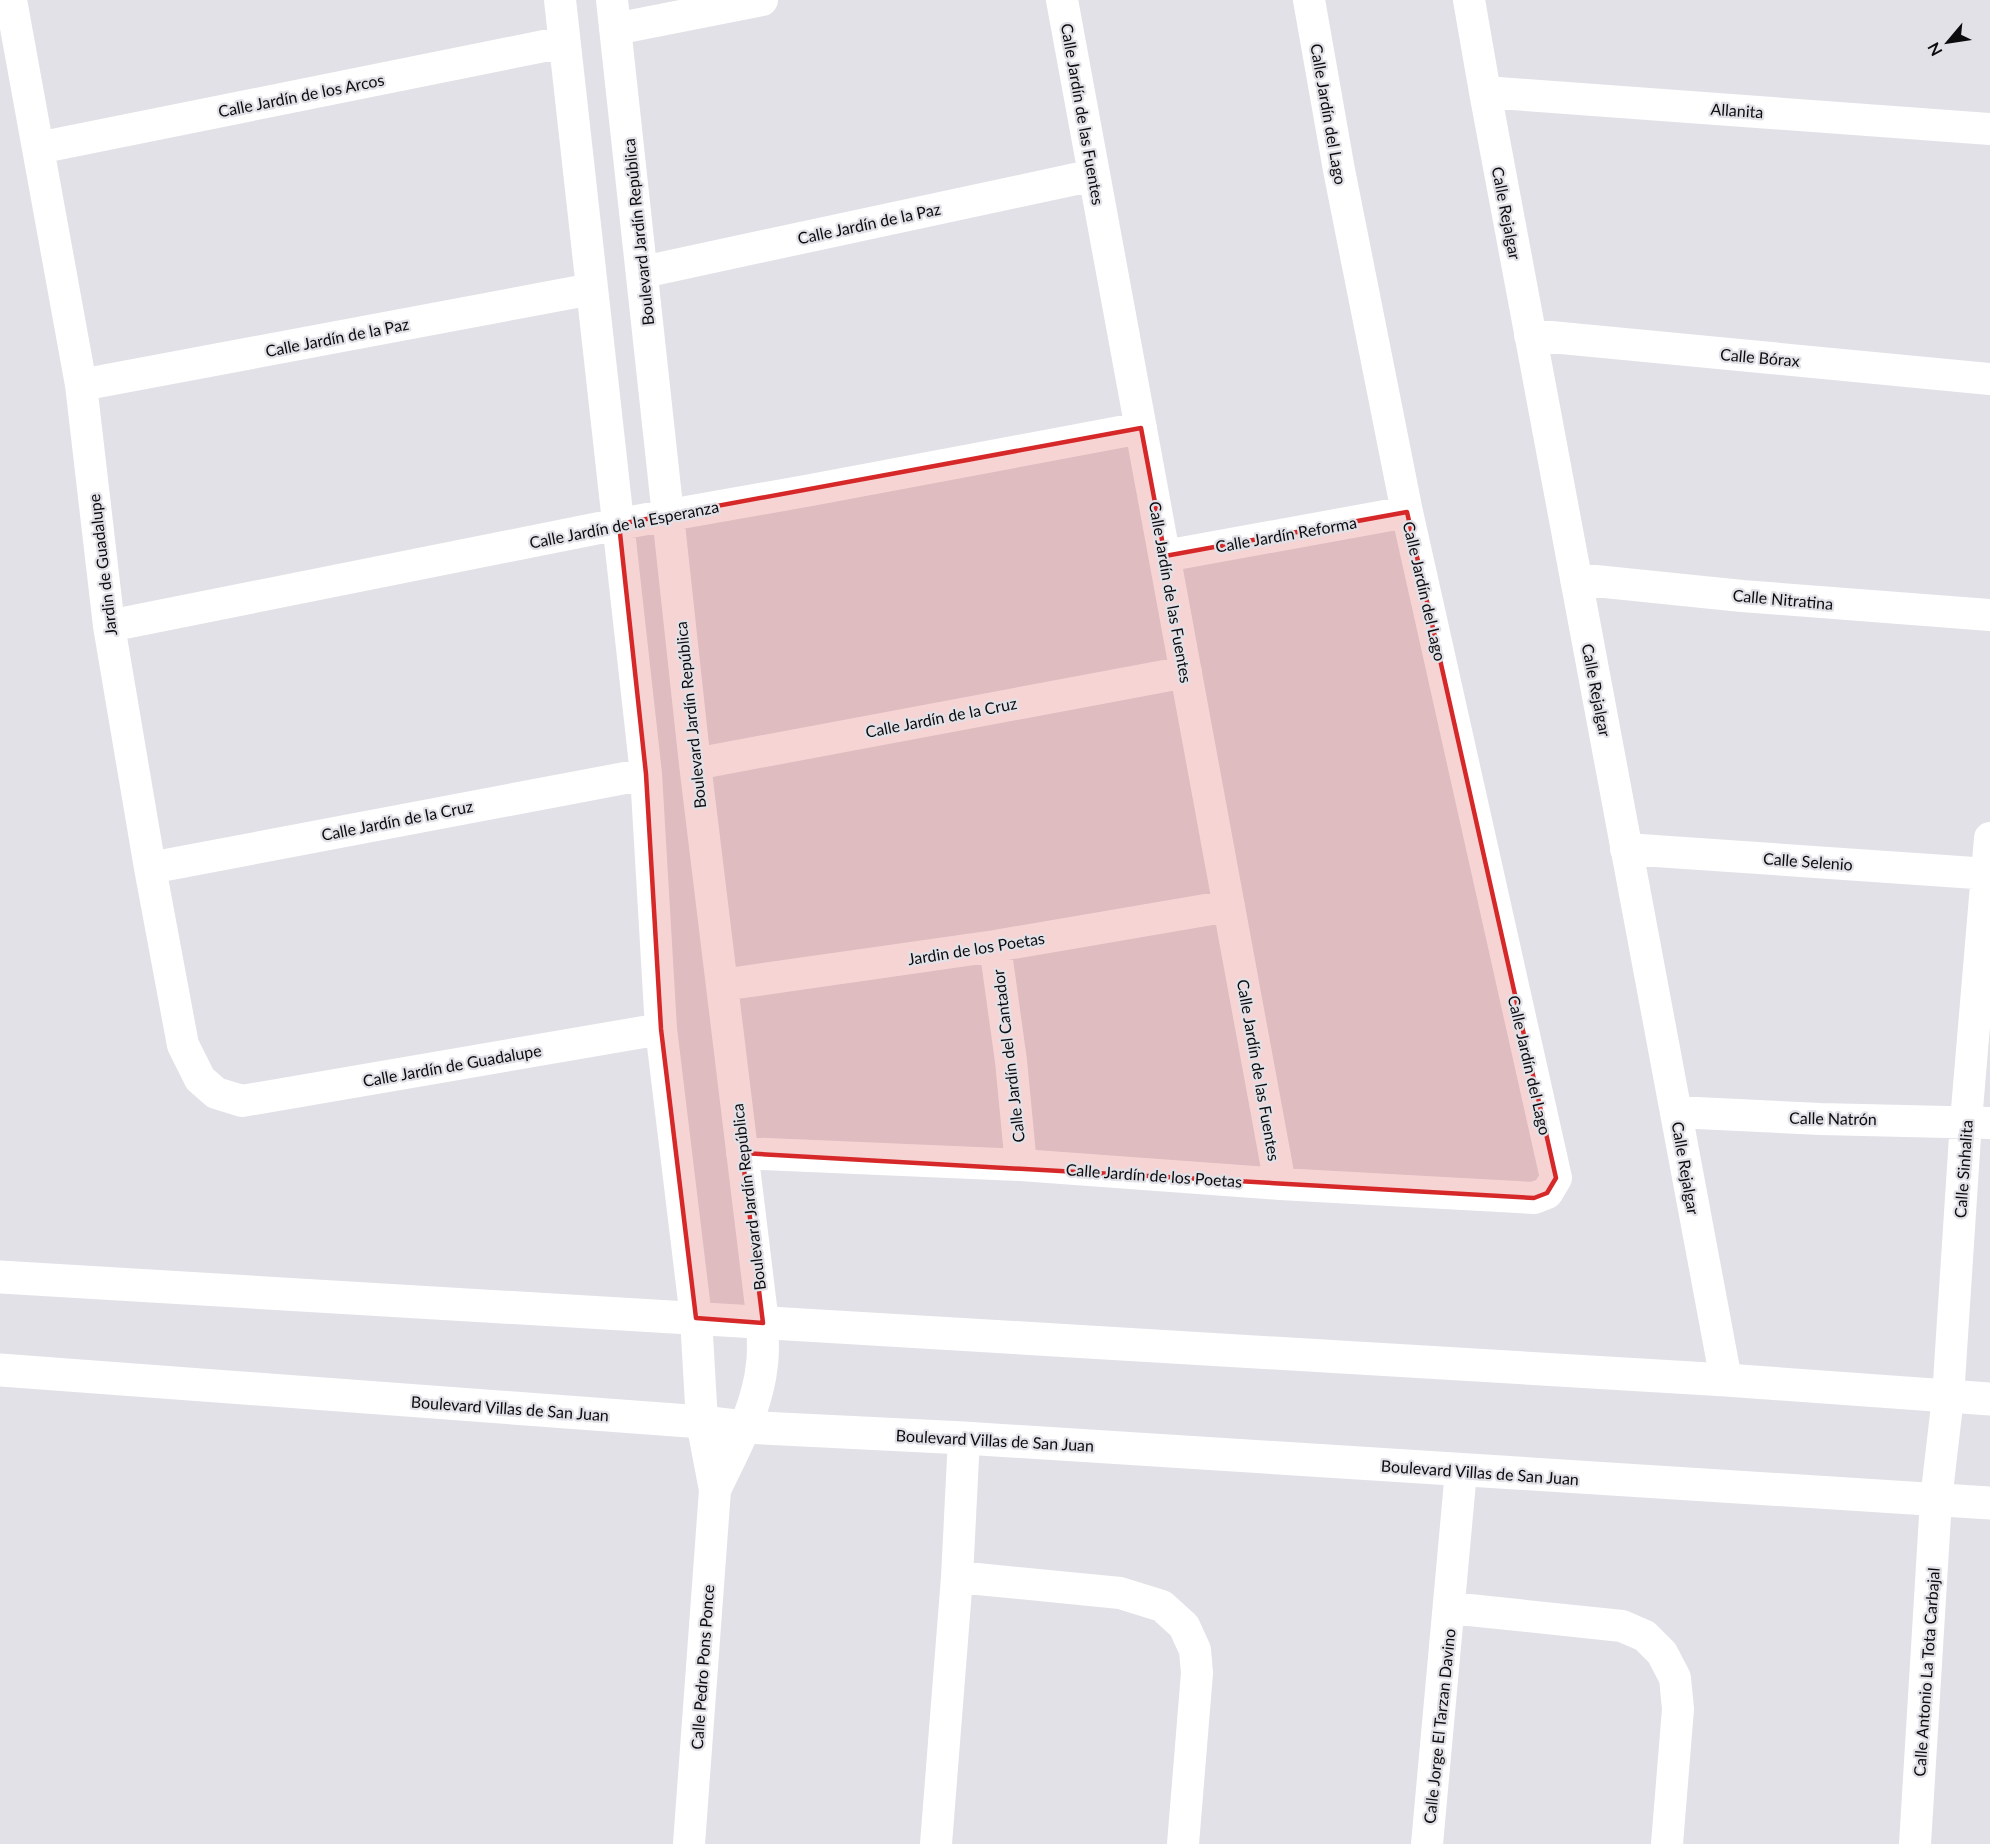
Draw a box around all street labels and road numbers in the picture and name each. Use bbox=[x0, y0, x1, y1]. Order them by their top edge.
street label: Calle Jardín de las Fuentes bbox=[1058, 22, 1108, 206]
street label: Calle Jardín del Lago bbox=[1307, 42, 1351, 186]
street label: Calle Jardín de los Arcos bbox=[216, 70, 386, 120]
street label: Allanita bbox=[1710, 99, 1764, 121]
street label: Boulevard Jardín República bbox=[619, 137, 657, 327]
street label: Calle Rejalgar bbox=[1489, 165, 1525, 261]
street label: Calle Jardín de la Paz bbox=[796, 199, 942, 247]
street label: Calle Jardín de la Paz bbox=[264, 314, 410, 360]
street label: Calle Bórax bbox=[1719, 344, 1801, 370]
street label: Jardin de Guadalupe bbox=[84, 493, 120, 637]
street label: Calle Jardín de la Esperanza bbox=[528, 496, 720, 552]
street label: Calle Jardín de las Fuentes bbox=[1146, 500, 1196, 684]
street label: Calle Jardín Reforma bbox=[1214, 512, 1358, 556]
street label: Calle Jardín del Lago bbox=[1400, 519, 1450, 663]
street label: Calle Nitratina bbox=[1732, 585, 1834, 613]
street label: Boulevard Jardín República bbox=[671, 620, 709, 810]
street label: Calle Rejalgar bbox=[1579, 642, 1615, 738]
street label: Calle Jardín de la Cruz bbox=[864, 693, 1018, 741]
street label: Calle Jardín de la Cruz bbox=[320, 796, 474, 844]
street label: Calle Selenio bbox=[1763, 848, 1853, 874]
street label: Jardin de los Poetas bbox=[906, 928, 1046, 968]
street label: Calle Jardín del Cantador bbox=[988, 968, 1028, 1144]
street label: Calle Jardín de las Fuentes bbox=[1234, 978, 1284, 1162]
street label: Calle Jardín del Lago bbox=[1505, 993, 1555, 1137]
street label: Calle Jardín de Guadalupe bbox=[361, 1040, 543, 1090]
street label: Boulevard Jardín República bbox=[727, 1102, 769, 1292]
street label: Calle Natrón bbox=[1789, 1108, 1877, 1128]
street label: Calle Sinhalita bbox=[1950, 1119, 1976, 1219]
street label: Calle Rejalgar bbox=[1668, 1120, 1704, 1216]
street label: Calle Jardín de los Poetas bbox=[1065, 1159, 1243, 1191]
street label: Boulevard Villas de San Juan bbox=[410, 1392, 610, 1424]
street label: Boulevard Villas de San Juan bbox=[895, 1425, 1095, 1455]
street label: Boulevard Villas de San Juan bbox=[1380, 1456, 1580, 1488]
street label: Calle Antonio La Tota Carbajal bbox=[1909, 1567, 1943, 1777]
street label: Calle Pedro Pons Ponce bbox=[687, 1584, 717, 1750]
street label: Calle Jorge El Tarzan Davino bbox=[1419, 1627, 1459, 1825]

